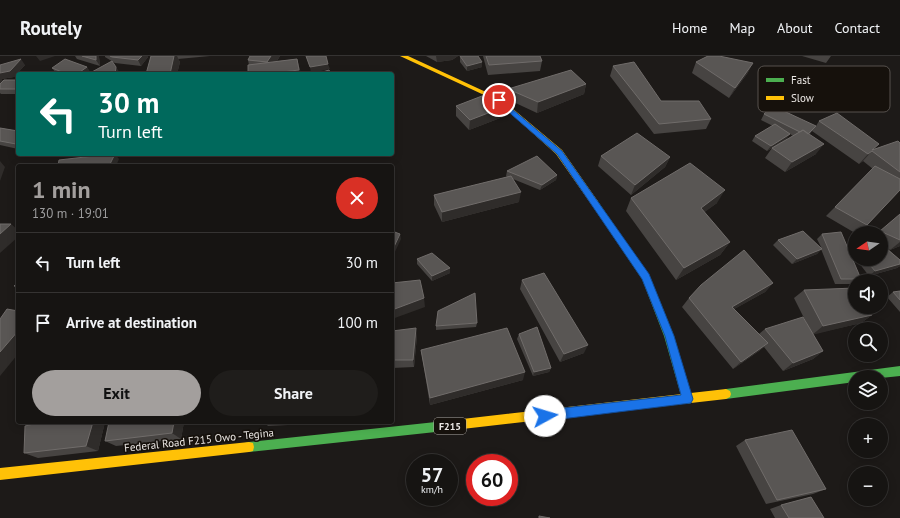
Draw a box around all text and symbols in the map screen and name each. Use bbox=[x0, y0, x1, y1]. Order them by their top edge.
text: Routely bbox=[20, 16, 82, 40]
text: Home bbox=[672, 19, 707, 37]
text: Map bbox=[729, 19, 755, 37]
text: About bbox=[777, 19, 813, 37]
text: Contact bbox=[835, 19, 880, 37]
legend bbox=[758, 66, 890, 112]
text: Fast bbox=[791, 73, 811, 87]
pin bbox=[482, 83, 516, 117]
text: 30 m bbox=[98, 84, 159, 121]
icon: left bbox=[32, 88, 84, 140]
icon: arrive bbox=[488, 89, 510, 111]
text: Slow bbox=[791, 91, 814, 105]
text: Turn left bbox=[98, 120, 163, 143]
text: 1 min bbox=[32, 174, 91, 205]
button: close bbox=[336, 177, 378, 219]
text: 130 m · 19:01 bbox=[32, 205, 109, 222]
north arrow bbox=[848, 226, 888, 266]
map controls bbox=[848, 226, 888, 506]
icon: left bbox=[32, 252, 54, 274]
text: Turn left bbox=[66, 253, 120, 272]
text: 30 m bbox=[345, 253, 378, 272]
button: sound bbox=[848, 274, 888, 314]
icon: arrive bbox=[32, 312, 54, 334]
text: Arrive at destination bbox=[66, 313, 197, 332]
text: 100 m bbox=[337, 313, 378, 332]
button: search bbox=[848, 322, 888, 362]
button: Exit bbox=[32, 370, 201, 416]
button: Share bbox=[209, 370, 378, 416]
button: layers bbox=[848, 370, 888, 410]
position arrow bbox=[524, 395, 566, 437]
road number: F215 bbox=[434, 418, 466, 434]
button: + bbox=[848, 418, 888, 458]
street label: Federal Road F215 Owo - Tegina bbox=[123, 425, 275, 455]
speed limit sign: 60 bbox=[466, 454, 518, 506]
text: 57 bbox=[421, 462, 443, 488]
button: − bbox=[848, 466, 888, 506]
text: km/h bbox=[421, 483, 443, 496]

